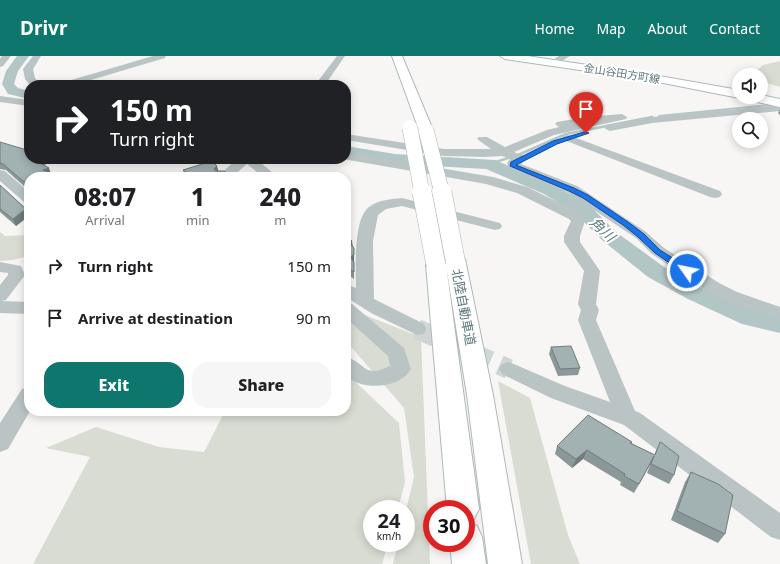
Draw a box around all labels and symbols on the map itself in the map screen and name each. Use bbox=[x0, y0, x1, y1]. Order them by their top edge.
street label: 金山谷田方町線 bbox=[583, 60, 661, 86]
pin bbox=[569, 92, 603, 133]
water label: 角川 bbox=[586, 213, 621, 247]
position arrow bbox=[666, 250, 708, 292]
street label: 北陸自動車道 bbox=[448, 267, 480, 347]
speed limit sign: 30 bbox=[423, 500, 475, 552]

